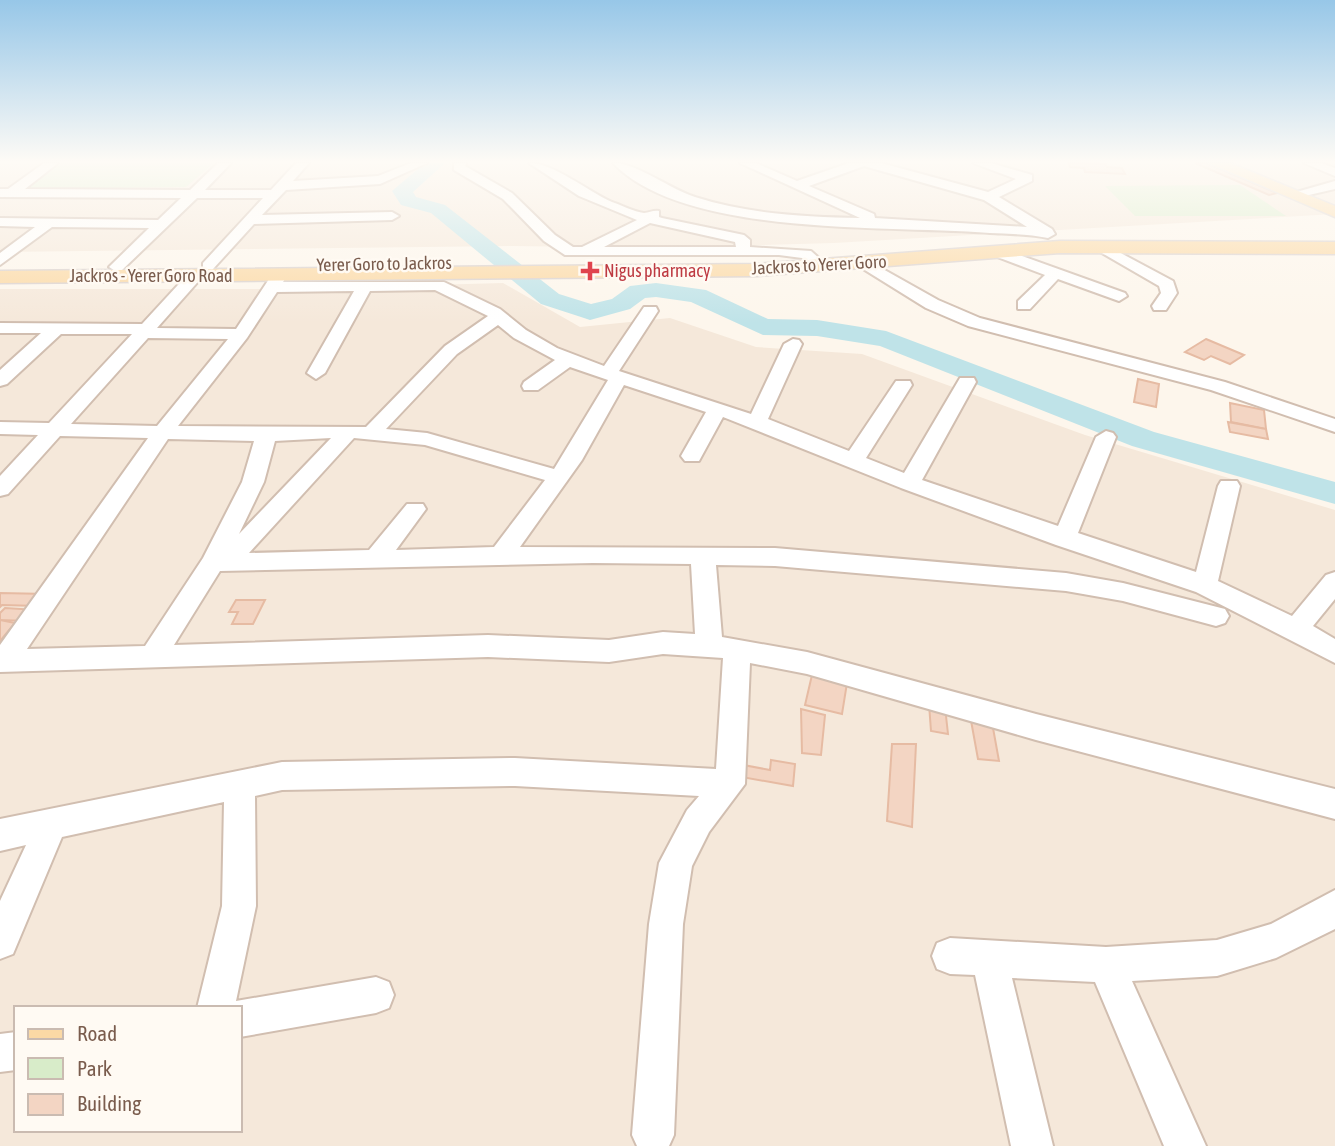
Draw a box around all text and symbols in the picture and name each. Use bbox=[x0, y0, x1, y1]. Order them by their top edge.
street label: Jackros to Yerer Goro bbox=[751, 250, 887, 279]
street label: Yerer Goro to Jackros bbox=[316, 252, 452, 275]
place label: Nigus pharmacy bbox=[604, 260, 710, 281]
marker: Nigus pharmacy bbox=[582, 263, 598, 279]
street label: Jackros - Yerer Goro Road bbox=[69, 265, 233, 286]
legend bbox=[14, 1006, 242, 1132]
text: Road bbox=[77, 1021, 117, 1045]
text: Park bbox=[77, 1056, 112, 1080]
text: Building bbox=[77, 1091, 141, 1115]

